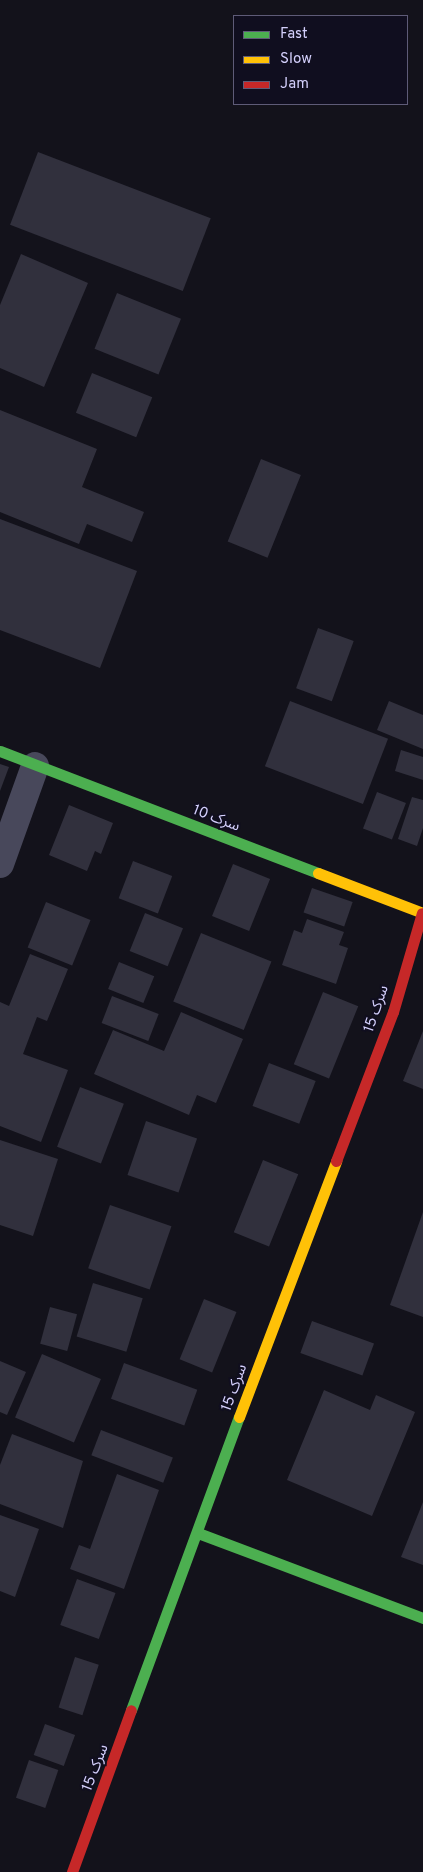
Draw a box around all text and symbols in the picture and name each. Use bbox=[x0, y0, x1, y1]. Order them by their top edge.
legend bbox=[233, 15, 408, 105]
text: Fast bbox=[280, 25, 308, 44]
text: Slow bbox=[280, 50, 312, 69]
text: Jam bbox=[280, 75, 309, 94]
street label: سرک 10 bbox=[190, 802, 242, 836]
street label: سرک 15 bbox=[361, 983, 393, 1035]
street label: سرک 15 bbox=[218, 1362, 252, 1414]
street label: سرک 15 bbox=[79, 1742, 113, 1794]

